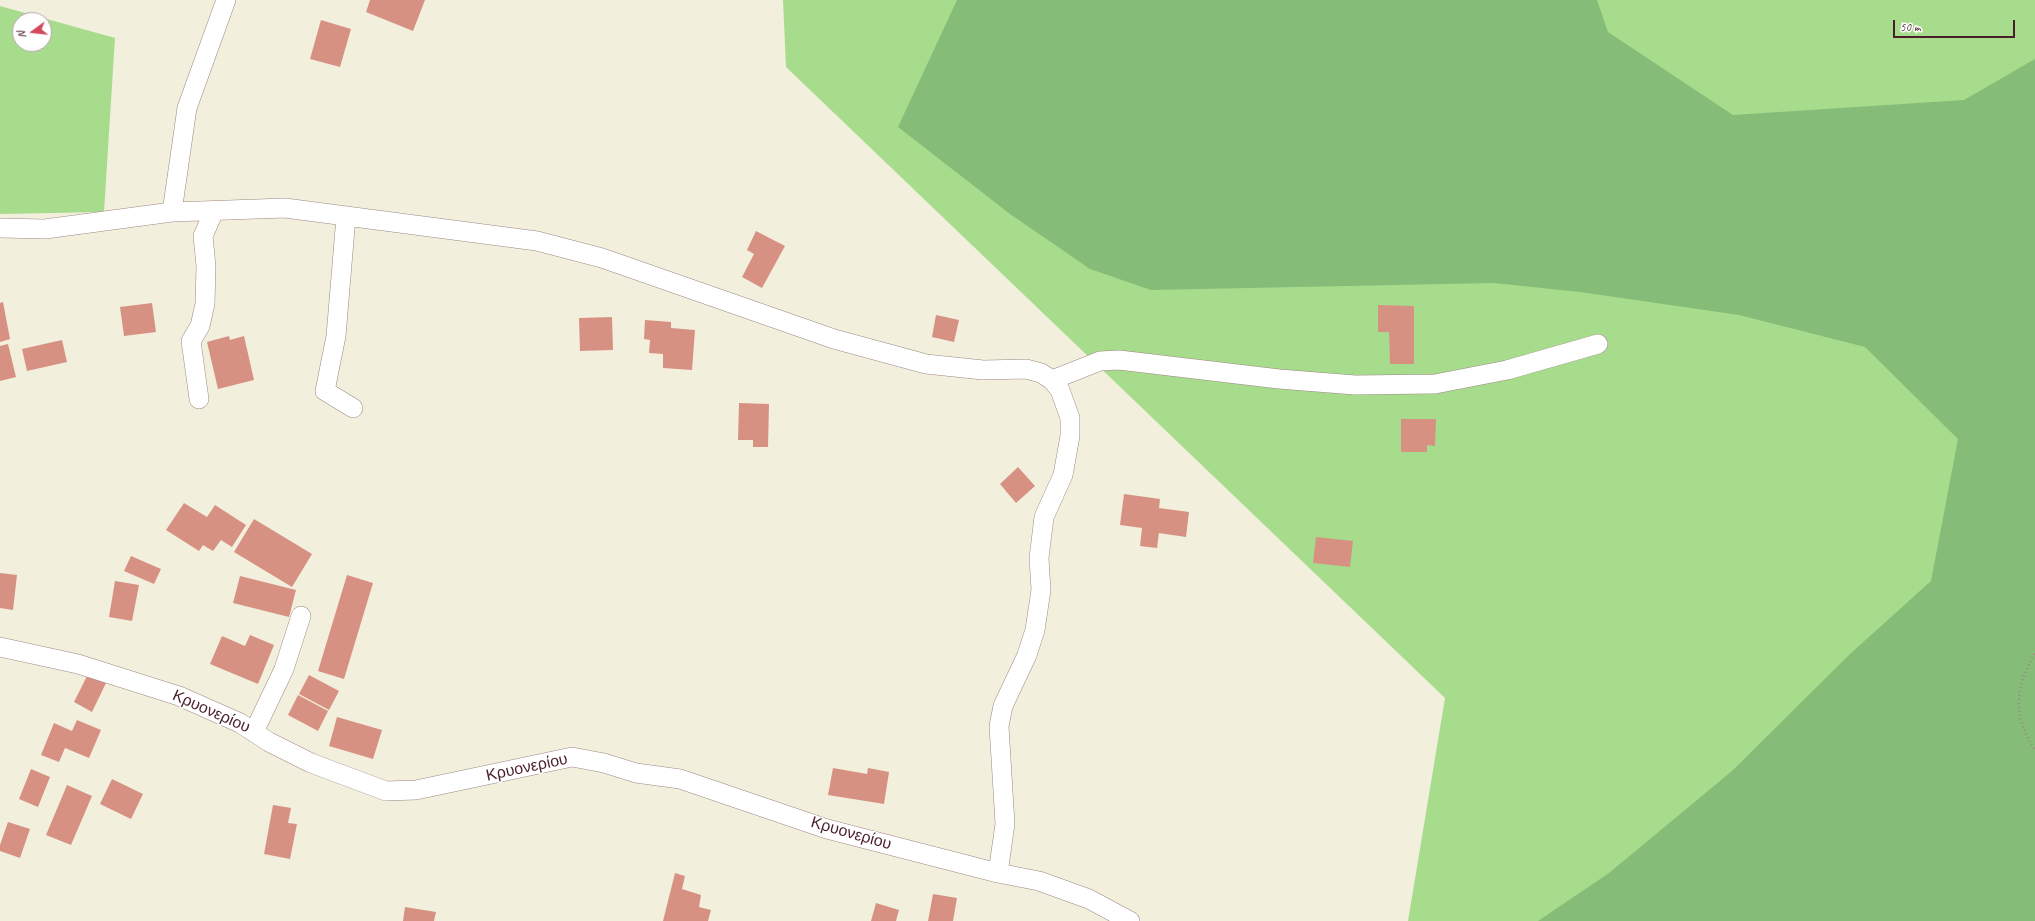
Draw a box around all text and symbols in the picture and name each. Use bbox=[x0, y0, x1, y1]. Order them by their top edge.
north arrow bbox=[12, 12, 52, 52]
scale bar bbox=[1895, 12, 2017, 38]
text: 50 m bbox=[1900, 19, 1920, 35]
text: N bbox=[14, 30, 29, 40]
street label: Κρυονερίου bbox=[169, 686, 253, 738]
street label: Κρυονερίου bbox=[484, 750, 570, 786]
street label: Κρυονερίου bbox=[809, 813, 893, 855]

